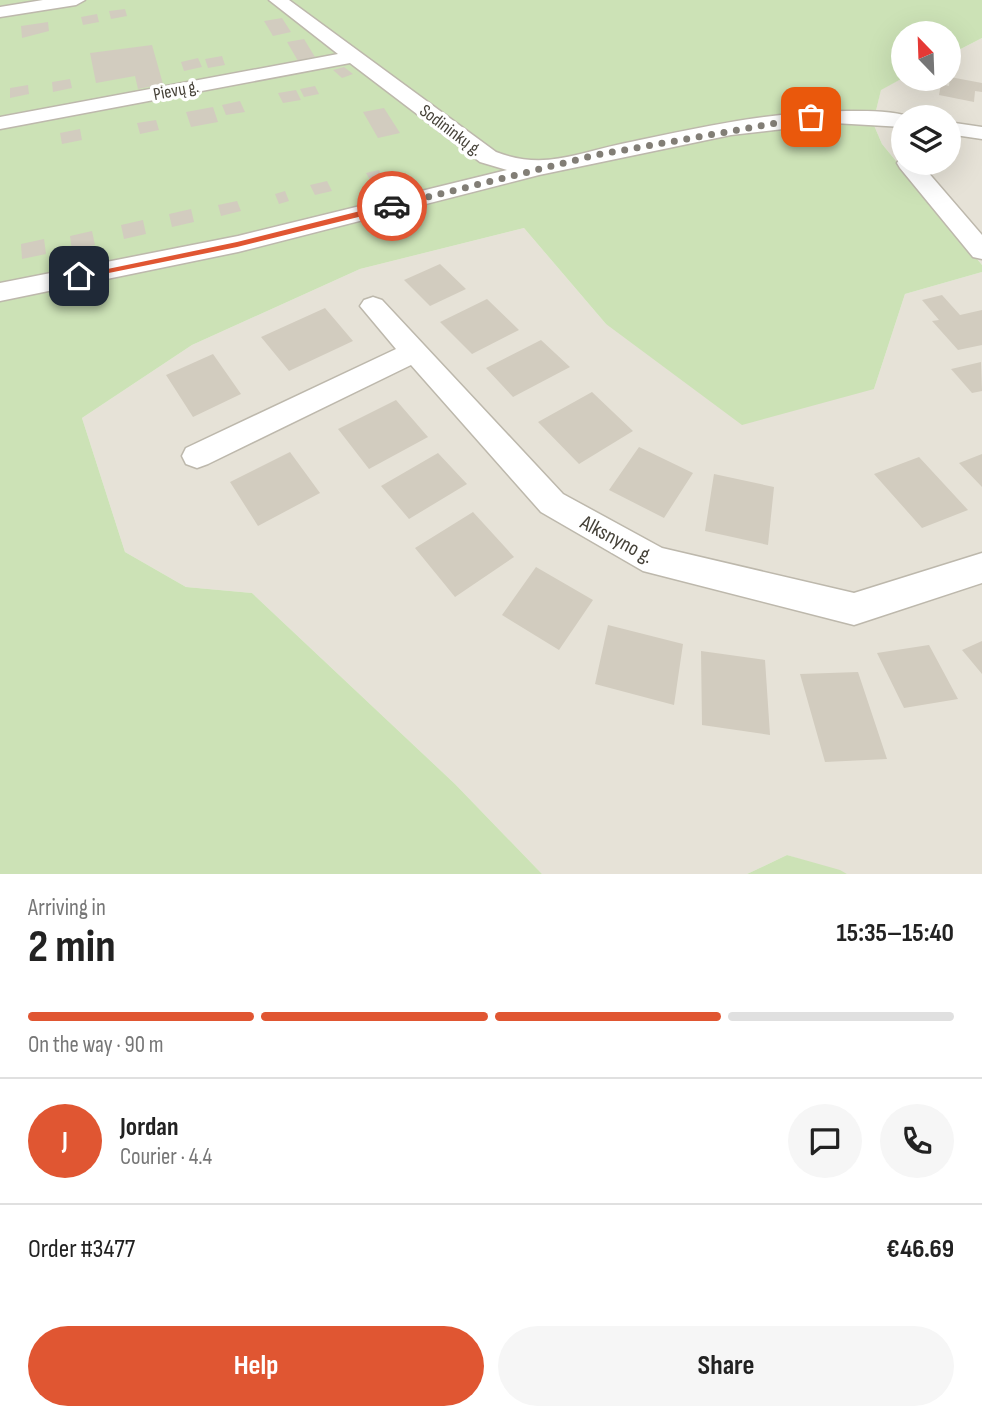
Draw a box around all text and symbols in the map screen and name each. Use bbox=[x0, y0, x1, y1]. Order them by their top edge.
north arrow bbox=[891, 21, 961, 91]
map controls bbox=[891, 21, 961, 175]
street label: Pievų g. bbox=[152, 76, 201, 105]
pin bbox=[781, 87, 841, 147]
icon: bag bbox=[792, 98, 830, 136]
street label: Sodininkų g. bbox=[415, 100, 486, 161]
button: layers bbox=[891, 105, 961, 175]
courier bbox=[357, 171, 427, 241]
icon: car bbox=[373, 187, 411, 225]
pin bbox=[49, 246, 109, 306]
icon: home bbox=[60, 257, 98, 295]
street label: Alksnyno g. bbox=[575, 509, 657, 569]
text: Arriving in bbox=[28, 894, 106, 922]
text: 15:35–15:40 bbox=[836, 918, 954, 949]
text: 2 min bbox=[28, 920, 116, 975]
text: On the way · 90 m bbox=[28, 1031, 163, 1059]
button: chat bbox=[788, 1104, 862, 1178]
button: phone bbox=[880, 1104, 954, 1178]
text: Jordan bbox=[120, 1112, 178, 1143]
text: J bbox=[62, 1126, 68, 1157]
text: Courier · 4.4 bbox=[120, 1143, 212, 1171]
text: Order #3477 bbox=[28, 1234, 135, 1265]
text: €46.69 bbox=[886, 1234, 954, 1265]
button: Help bbox=[28, 1326, 484, 1406]
button: Share bbox=[498, 1326, 954, 1406]

